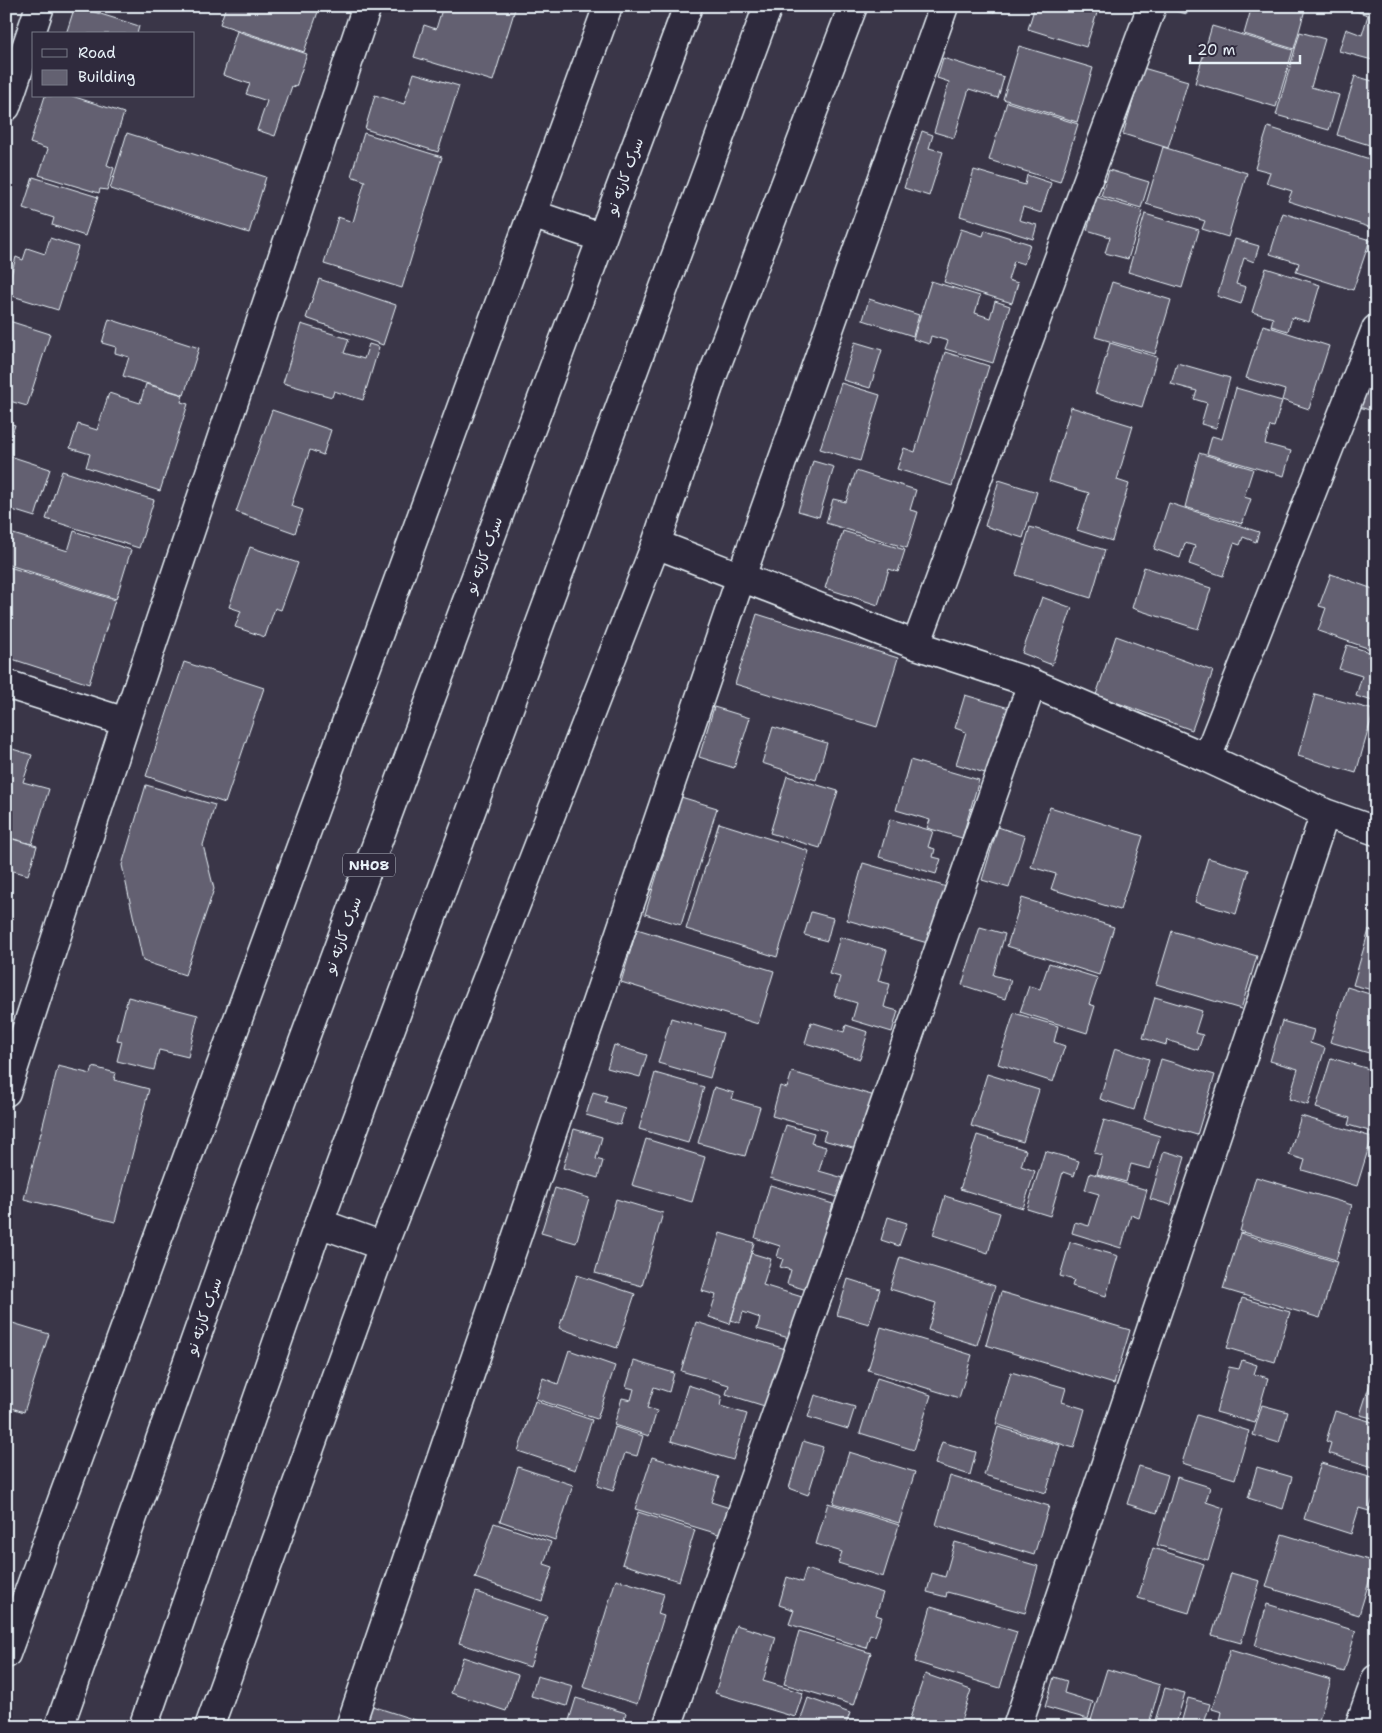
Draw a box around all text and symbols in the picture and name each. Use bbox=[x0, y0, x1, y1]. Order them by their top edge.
legend bbox=[32, 32, 195, 98]
scale bar bbox=[1190, 32, 1300, 64]
text: 20 m bbox=[1197, 40, 1236, 60]
text: Road bbox=[78, 43, 116, 63]
text: Building bbox=[78, 67, 135, 87]
street label: سرک کارته نو bbox=[602, 135, 648, 218]
street label: سرک کارته نو bbox=[461, 514, 507, 597]
road number: NH08 bbox=[343, 854, 395, 876]
street label: سرک کارته نو bbox=[320, 894, 366, 977]
street label: سرک کارته نو bbox=[181, 1275, 227, 1358]

